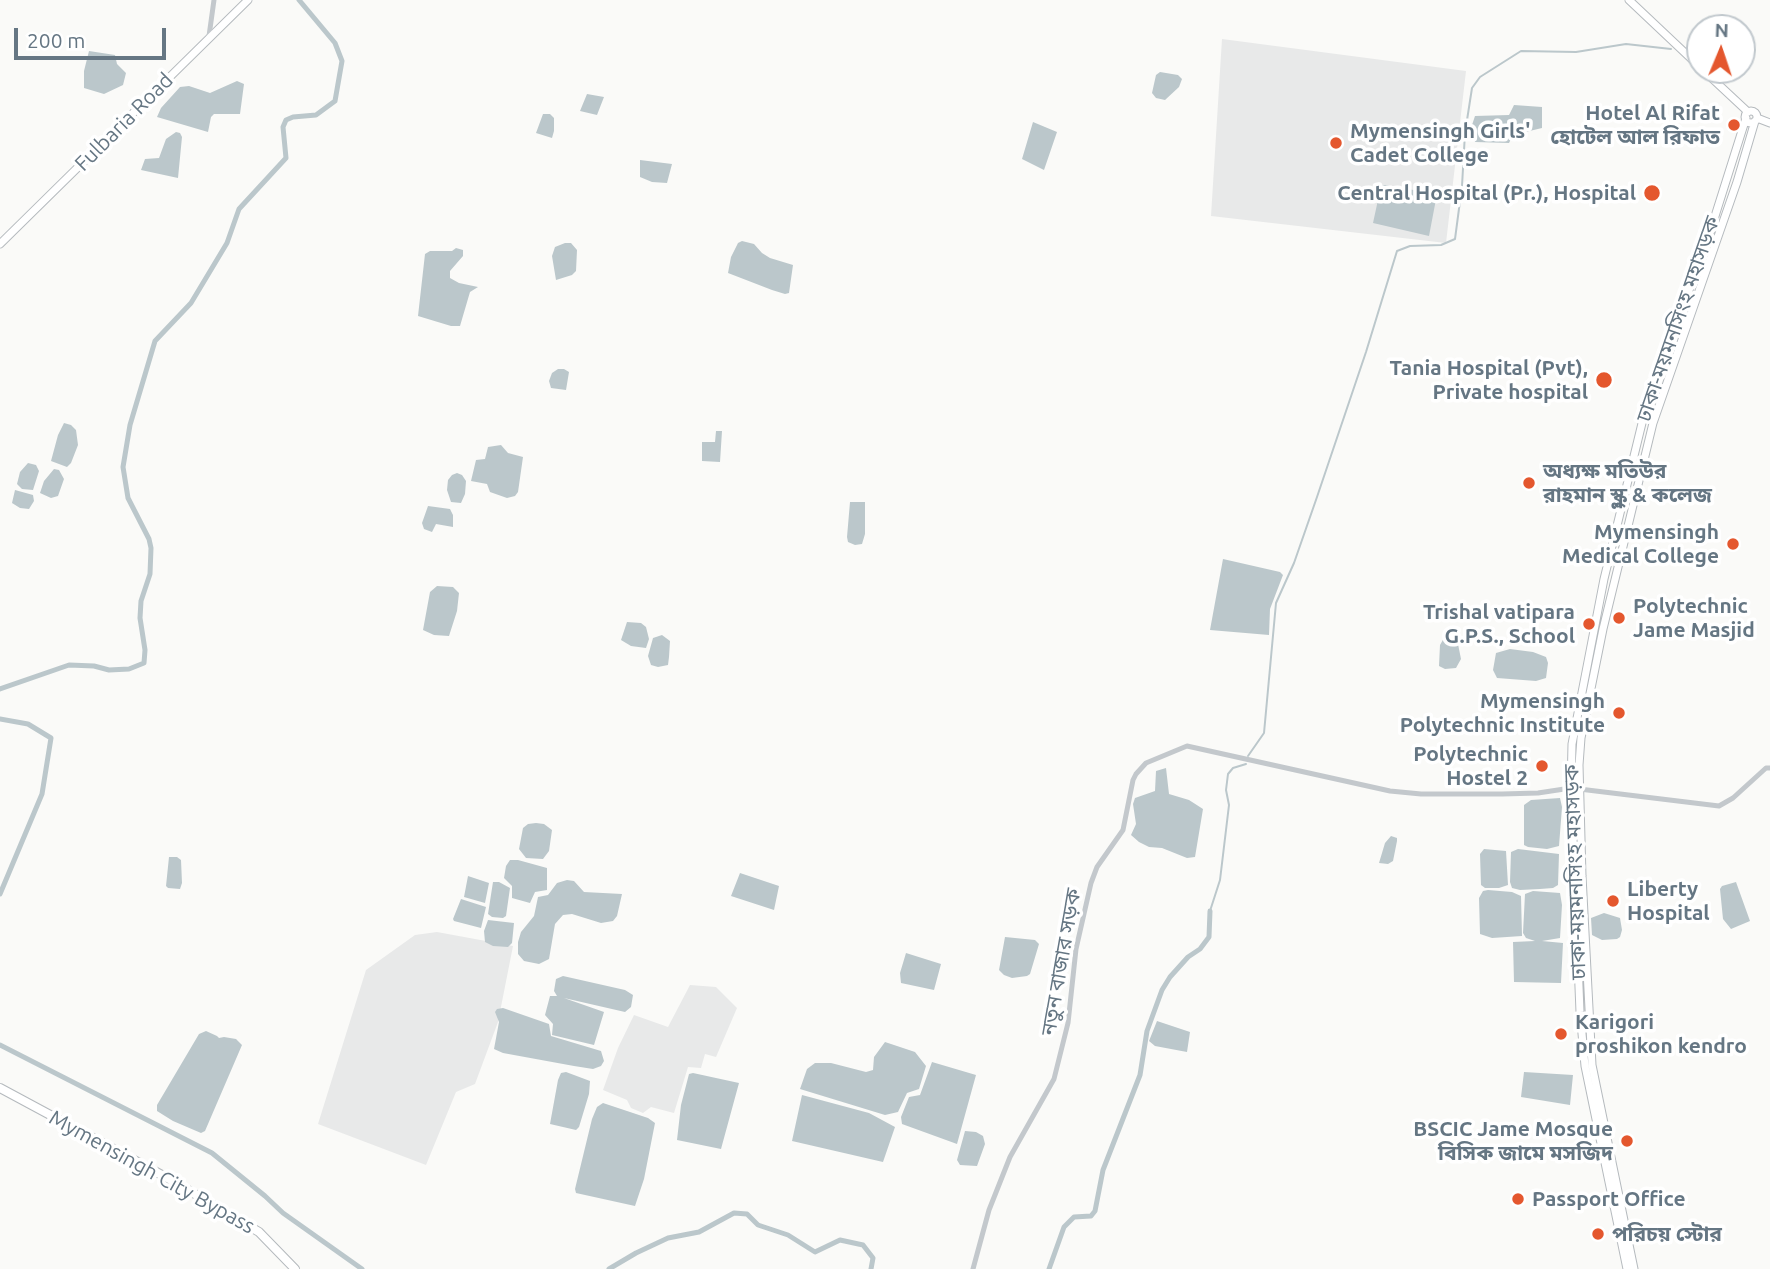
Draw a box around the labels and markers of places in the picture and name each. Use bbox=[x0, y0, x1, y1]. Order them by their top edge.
place label: Hotel Al Rifat হোটেল আল রিফাত bbox=[1550, 100, 1720, 150]
marker: Hotel Al Rifat হোটেল আল রিফাত bbox=[1726, 117, 1742, 133]
place label: Mymensingh Girls' Cadet College bbox=[1350, 118, 1530, 168]
marker: Mymensingh Girls' Cadet College bbox=[1328, 135, 1344, 151]
place label: Central Hospital (Pr.), Hospital bbox=[1337, 180, 1636, 206]
marker: Central Hospital (Pr.), Hospital bbox=[1642, 183, 1662, 203]
place label: Tania Hospital (Pvt), Private hospital bbox=[1390, 355, 1588, 405]
marker: Tania Hospital (Pvt), Private hospital bbox=[1594, 370, 1614, 390]
place label: অধ্যক্ষ মতিউর রাহমান স্কুল & কলেজ bbox=[1543, 458, 1712, 508]
marker: অধ্যক্ষ মতিউর রাহমান স্কুল & কলেজ bbox=[1521, 475, 1537, 491]
place label: Mymensingh Medical College bbox=[1562, 519, 1719, 569]
marker: Mymensingh Medical College bbox=[1725, 536, 1741, 552]
place label: Polytechnic Jame Masjid bbox=[1633, 593, 1755, 643]
place label: Trishal vatipara G.P.S., School bbox=[1423, 599, 1575, 649]
marker: Polytechnic Jame Masjid bbox=[1611, 610, 1627, 626]
marker: Trishal vatipara G.P.S., School bbox=[1581, 616, 1597, 632]
place label: Mymensingh Polytechnic Institute bbox=[1400, 688, 1605, 738]
marker: Mymensingh Polytechnic Institute bbox=[1611, 705, 1627, 721]
place label: Polytechnic Hostel 2 bbox=[1413, 741, 1528, 791]
marker: Polytechnic Hostel 2 bbox=[1534, 758, 1550, 774]
place label: Liberty Hospital bbox=[1627, 876, 1710, 926]
marker: Liberty Hospital bbox=[1605, 893, 1621, 909]
place label: Karigori proshikon kendro bbox=[1575, 1009, 1747, 1059]
marker: Karigori proshikon kendro bbox=[1553, 1026, 1569, 1042]
place label: BSCIC Jame Mosque বিসিক জামে মসজিদ bbox=[1413, 1116, 1613, 1166]
marker: BSCIC Jame Mosque বিসিক জামে মসজিদ bbox=[1619, 1133, 1635, 1149]
place label: Passport Office bbox=[1532, 1186, 1686, 1212]
marker: Passport Office bbox=[1510, 1191, 1526, 1207]
place label: পরিচয় স্টোর bbox=[1612, 1221, 1722, 1247]
marker: পরিচয় স্টোর bbox=[1590, 1226, 1606, 1242]

